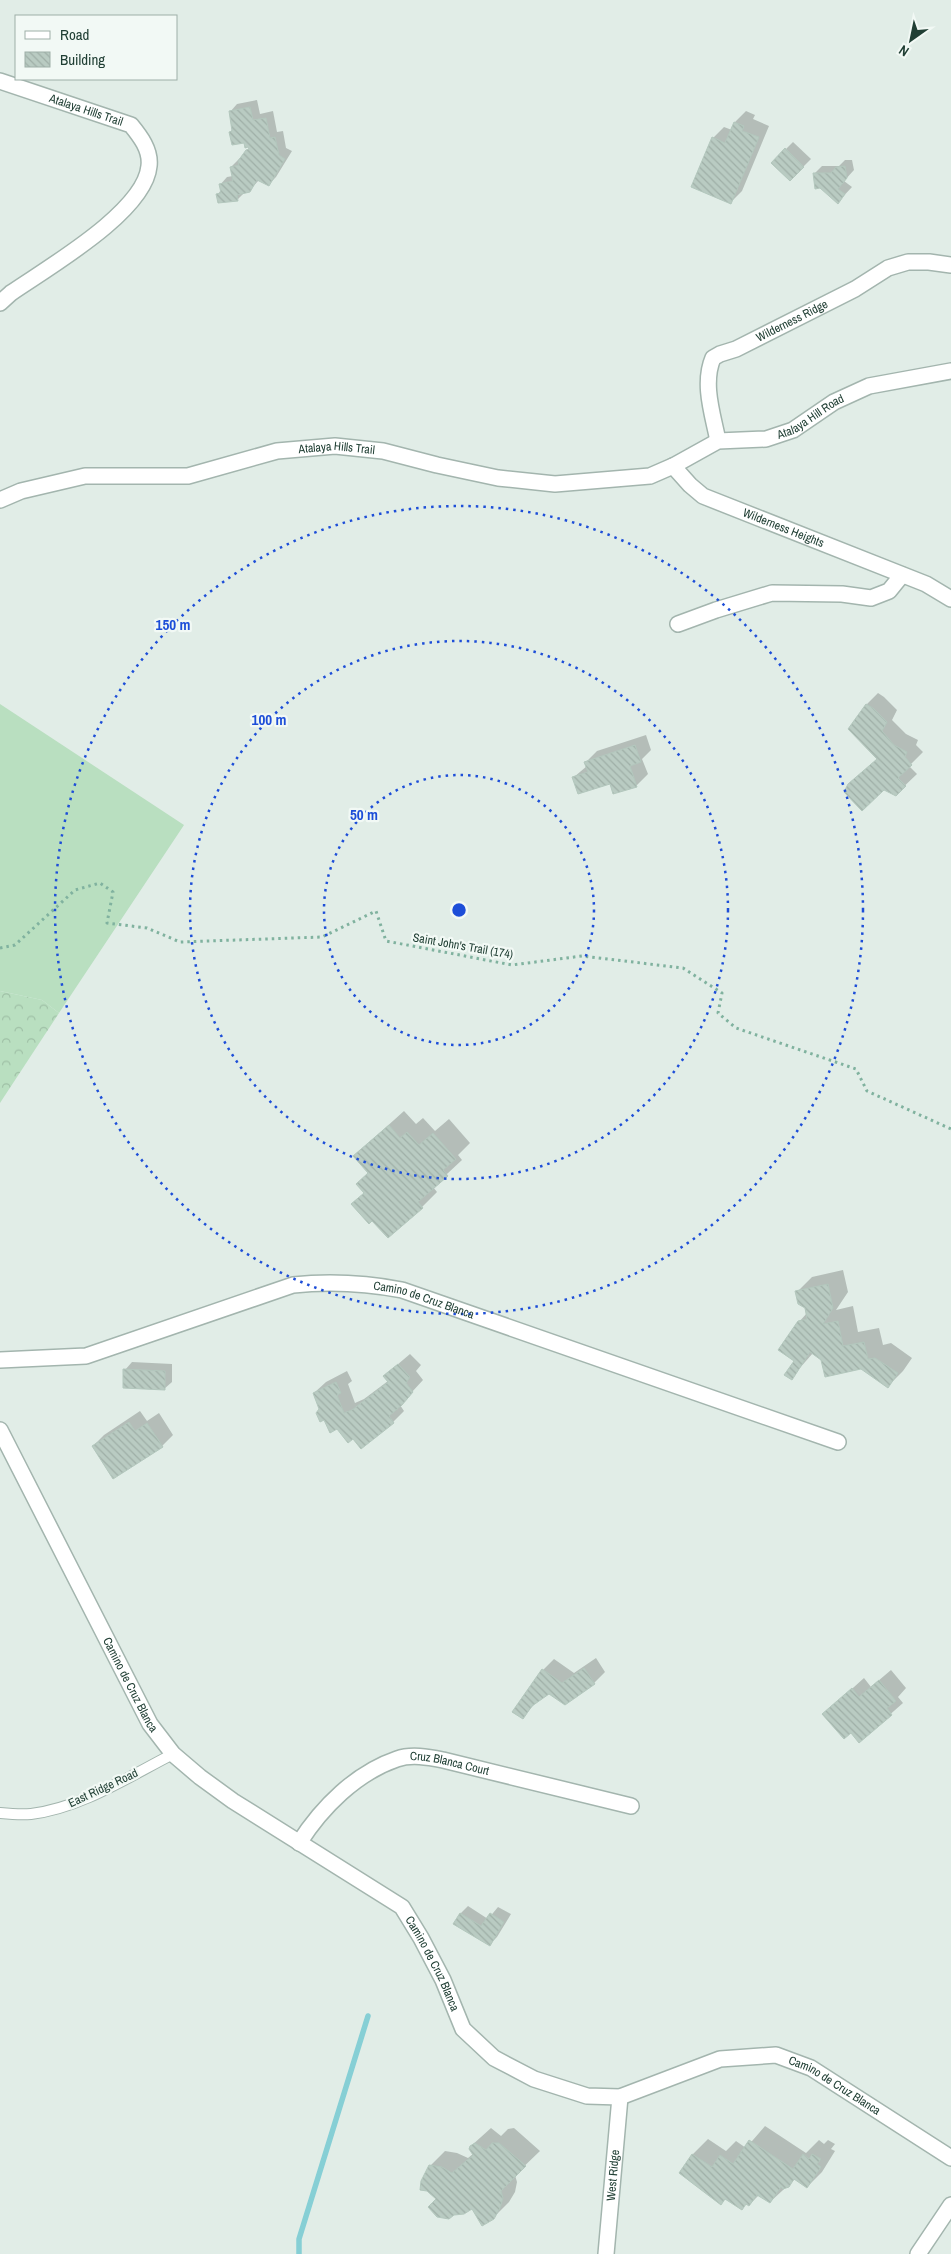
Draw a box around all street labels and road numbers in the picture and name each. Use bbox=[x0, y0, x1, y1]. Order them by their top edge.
street label: Atalaya Hills Trail bbox=[46, 90, 125, 130]
street label: Wilderness Ridge bbox=[753, 296, 831, 346]
street label: Atalaya Hill Road bbox=[774, 391, 846, 443]
street label: Atalaya Hills Trail bbox=[297, 438, 376, 458]
street label: Wilderness Heights bbox=[740, 505, 826, 551]
street label: Saint John's Trail (174) bbox=[412, 929, 514, 963]
street label: Camino de Cruz Blanca bbox=[373, 1278, 477, 1323]
street label: Camino de Cruz Blanca bbox=[99, 1635, 162, 1736]
street label: Cruz Blanca Court bbox=[410, 1748, 491, 1779]
street label: East Ridge Road bbox=[66, 1765, 140, 1811]
street label: Camino de Cruz Blanca bbox=[401, 1913, 463, 2014]
street label: Camino de Cruz Blanca bbox=[786, 2052, 884, 2119]
street label: West Ridge bbox=[603, 2149, 623, 2202]

